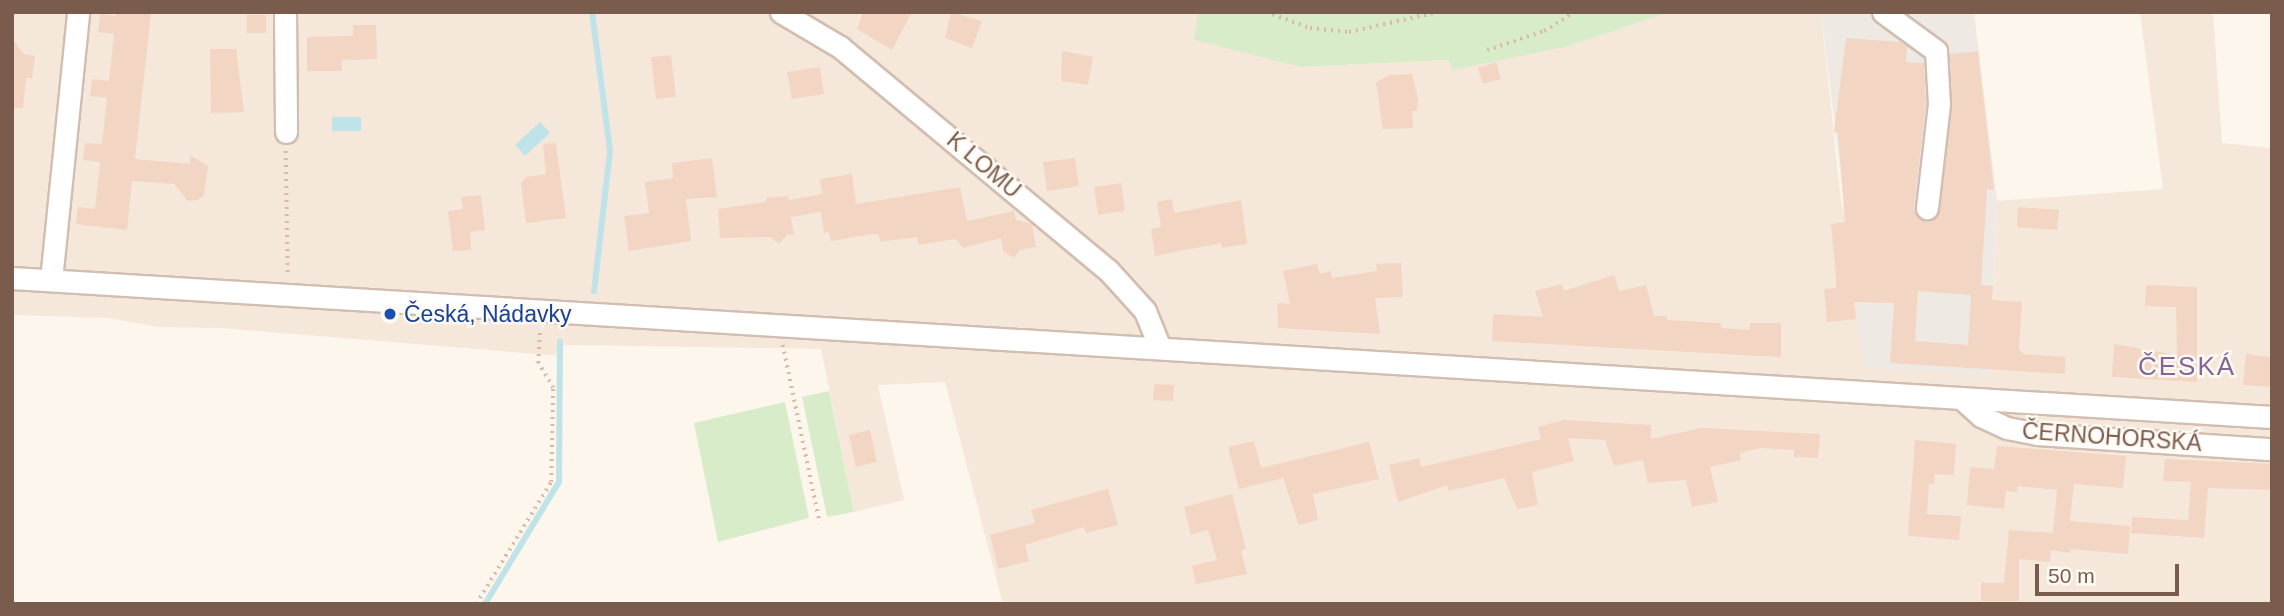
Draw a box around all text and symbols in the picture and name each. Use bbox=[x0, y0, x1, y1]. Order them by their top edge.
street label: K LOMU bbox=[941, 126, 1027, 204]
place label: Česká, Nádavky bbox=[404, 300, 571, 328]
marker: Česká, Nádavky bbox=[382, 306, 398, 322]
district label: ČESKÁ bbox=[2139, 351, 2235, 383]
street label: ČERNOHORSKÁ bbox=[2021, 417, 2203, 457]
scale bar bbox=[2039, 550, 2182, 594]
text: 50 m bbox=[2048, 564, 2095, 587]

